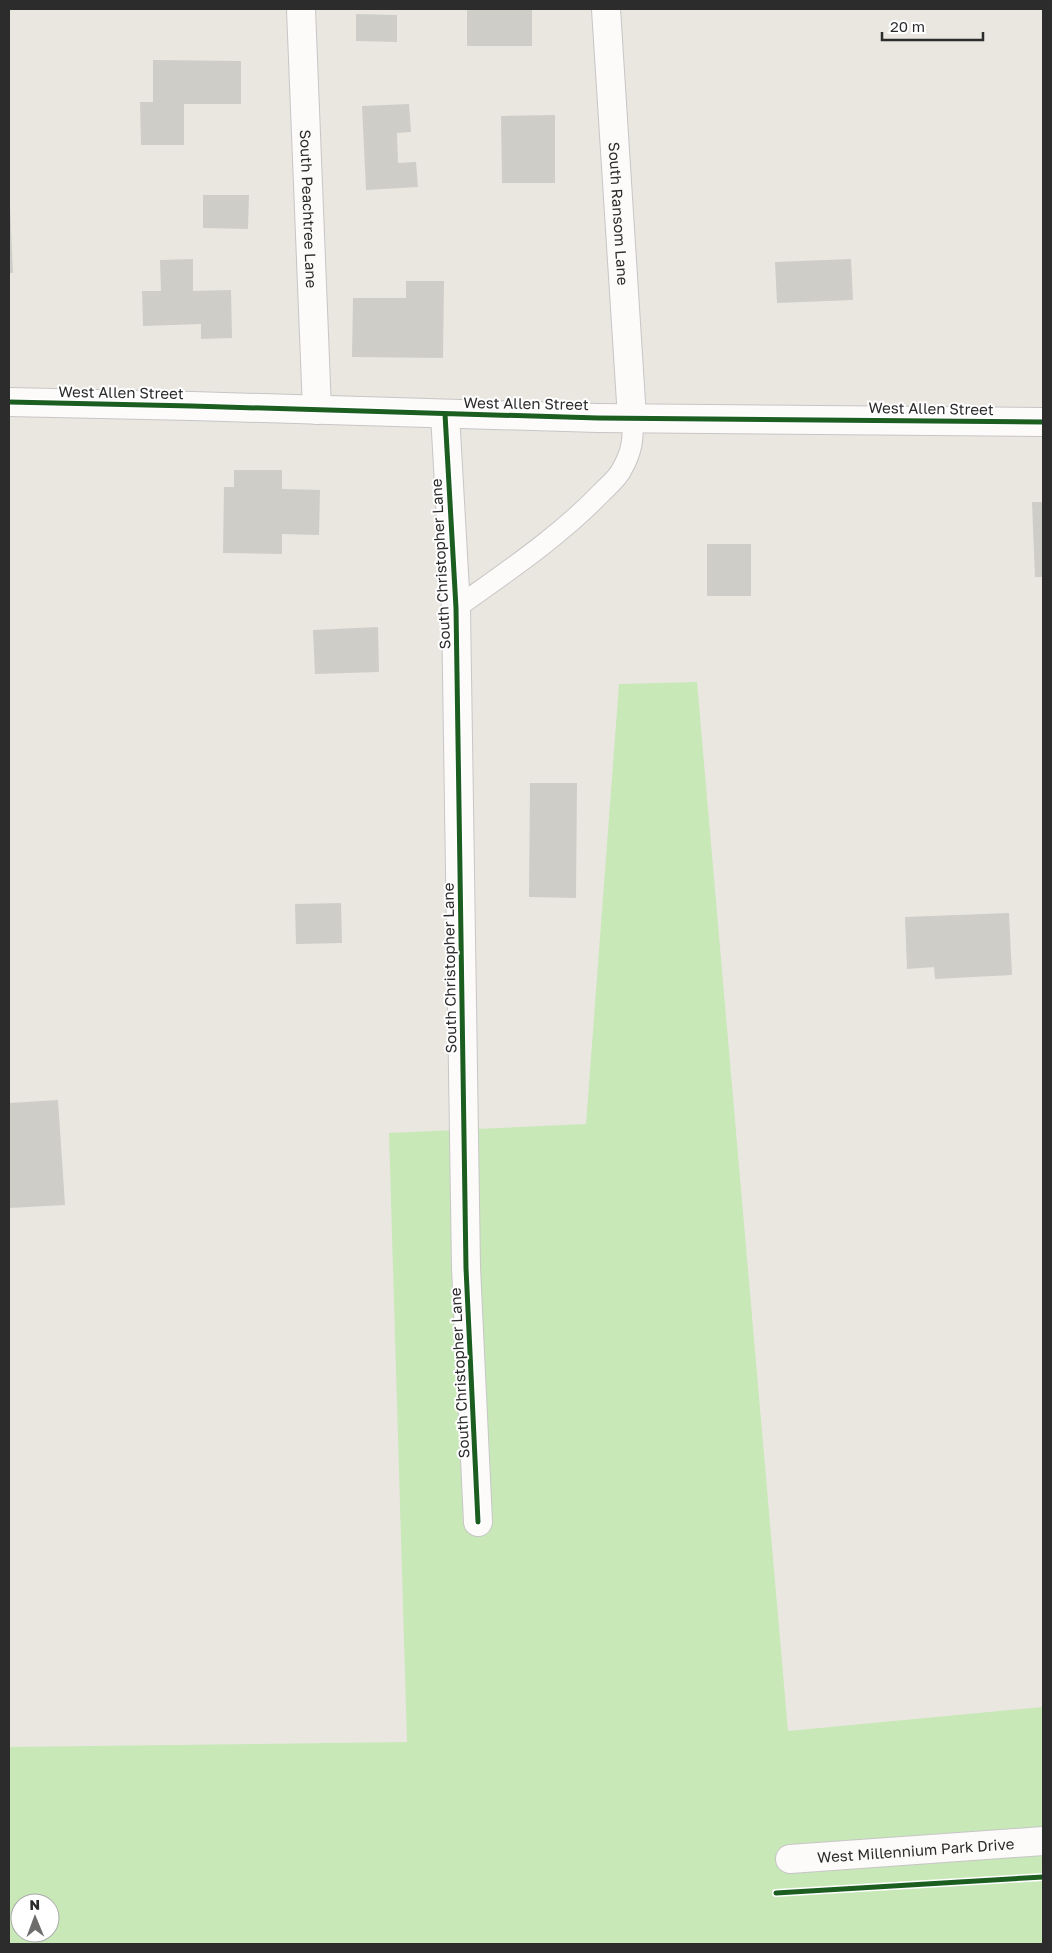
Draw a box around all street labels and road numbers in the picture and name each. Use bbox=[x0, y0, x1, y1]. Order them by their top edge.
street label: South Peachtree Lane bbox=[297, 129, 321, 289]
street label: South Ransom Lane bbox=[605, 141, 633, 286]
street label: West Allen Street bbox=[58, 382, 184, 402]
street label: West Allen Street bbox=[463, 393, 589, 413]
street label: West Allen Street bbox=[868, 398, 994, 418]
street label: South Christopher Lane bbox=[427, 478, 453, 650]
street label: South Christopher Lane bbox=[439, 882, 459, 1054]
street label: South Christopher Lane bbox=[446, 1287, 472, 1459]
street label: West Millennium Park Drive bbox=[817, 1834, 1015, 1866]

